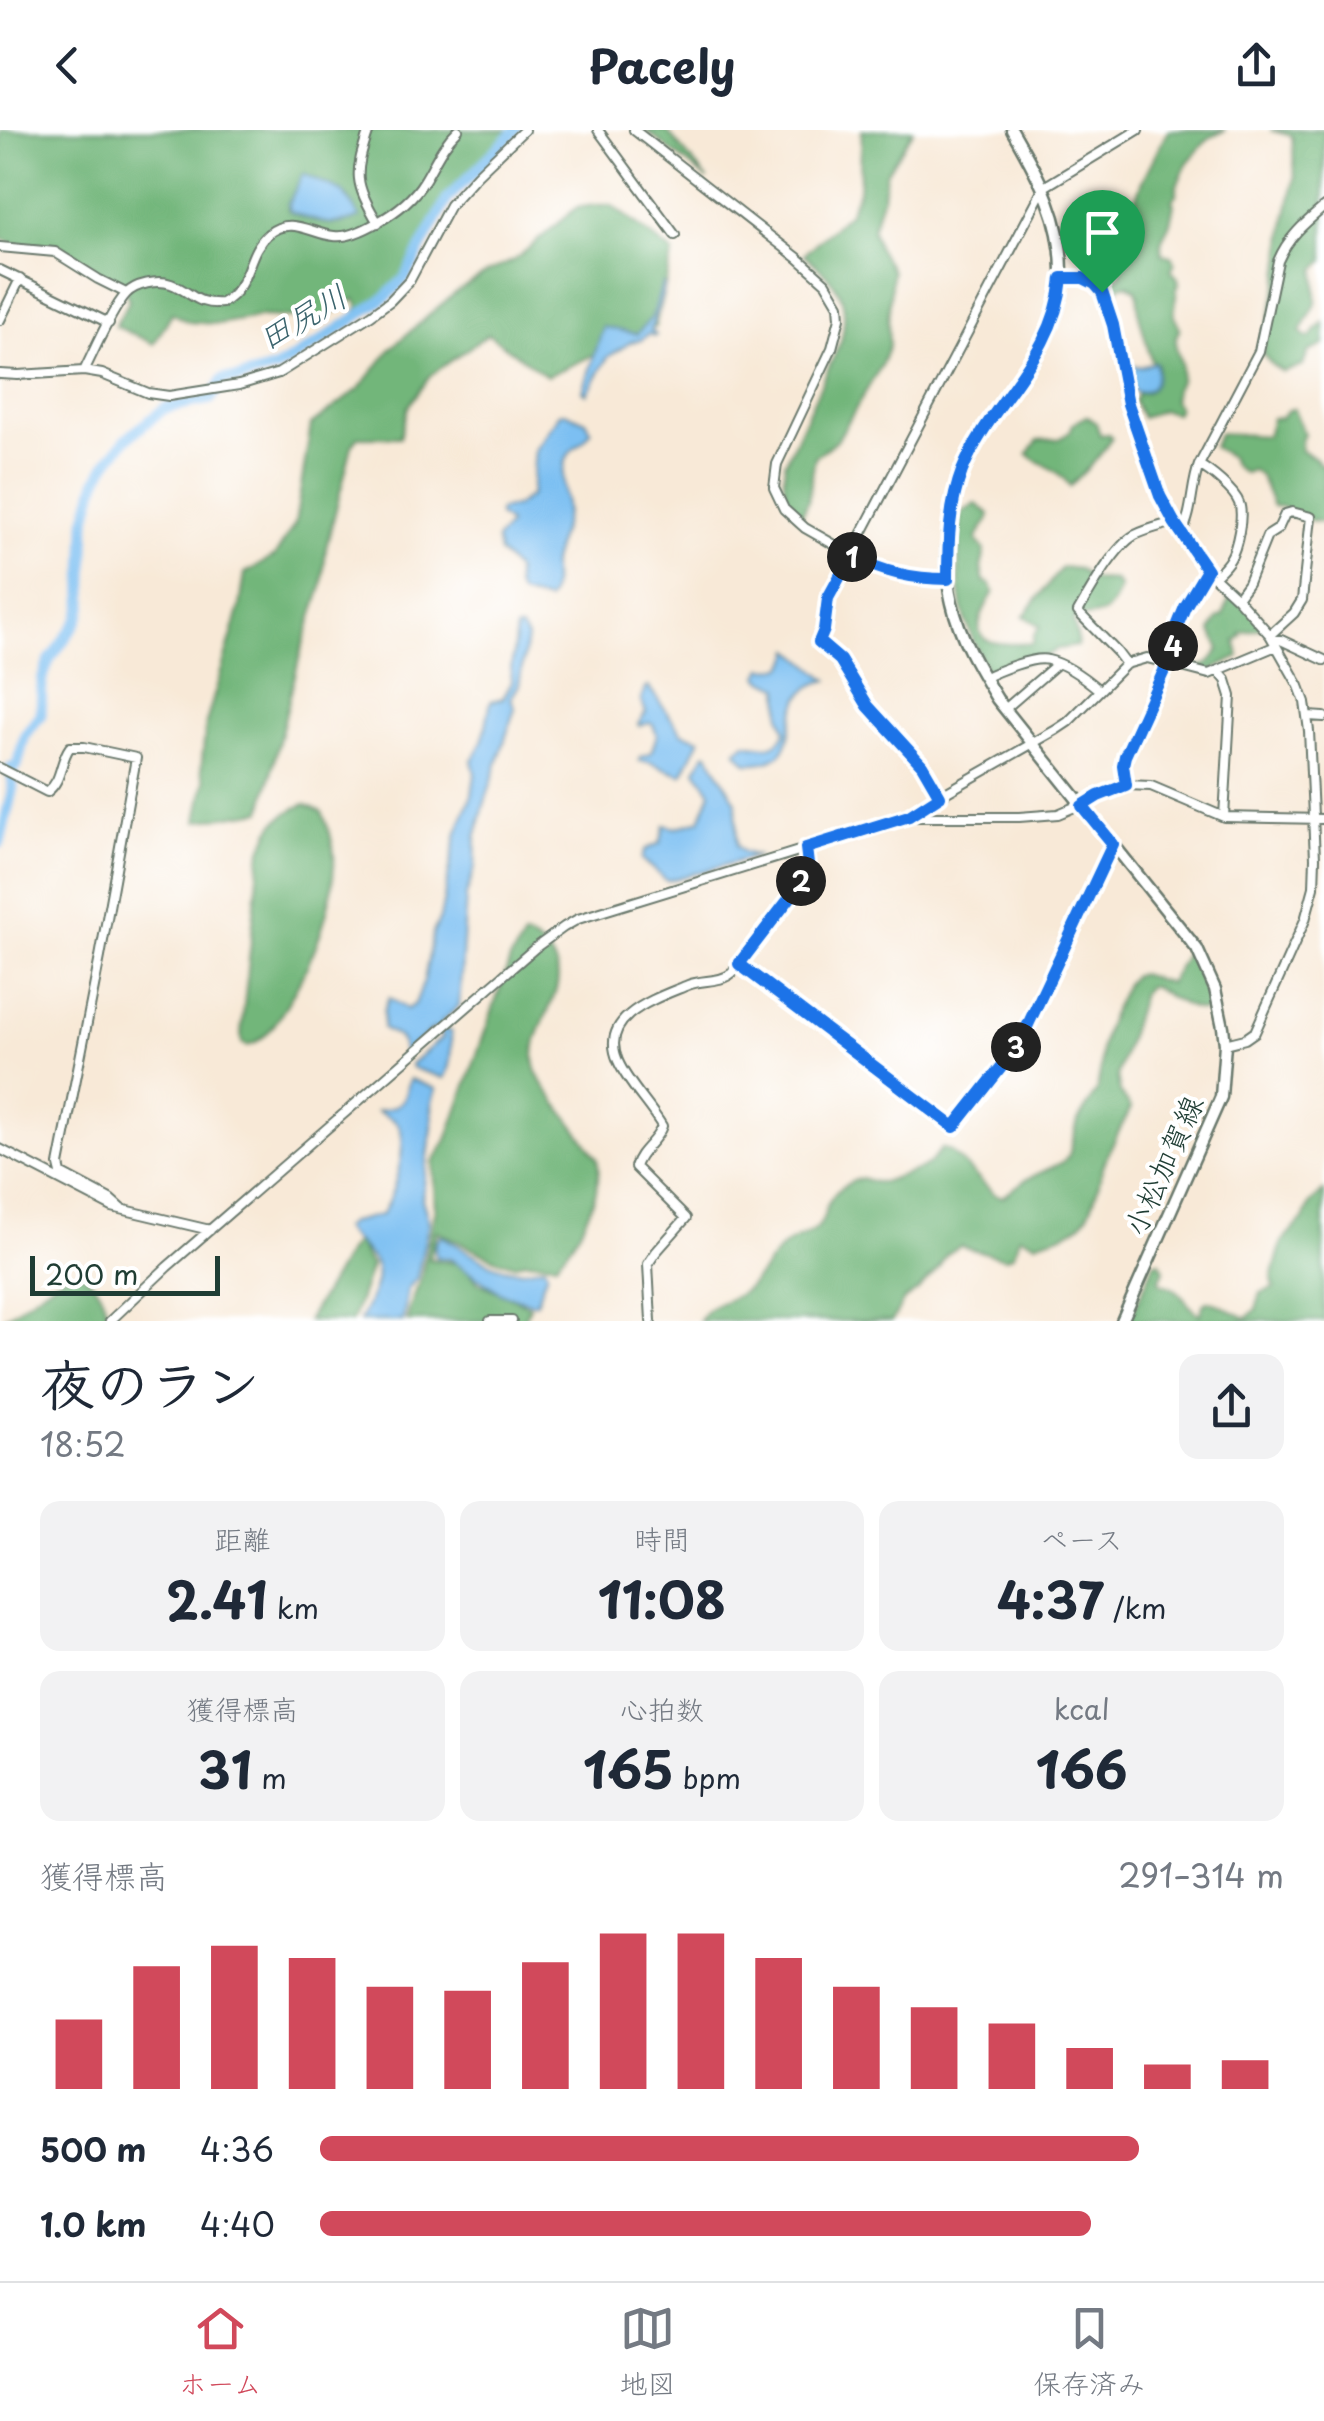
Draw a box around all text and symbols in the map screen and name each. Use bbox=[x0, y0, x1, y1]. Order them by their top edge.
text: Pacely bbox=[589, 31, 735, 99]
icon: back bbox=[40, 38, 95, 93]
icon: share bbox=[1229, 38, 1284, 93]
pin bbox=[1060, 190, 1145, 293]
icon: arrive bbox=[1075, 205, 1130, 260]
water label: 田尻川 bbox=[248, 271, 356, 361]
pin: 1 bbox=[827, 532, 877, 582]
text: 1 bbox=[845, 535, 859, 578]
pin: 4 bbox=[1148, 621, 1198, 671]
text: 4 bbox=[1163, 624, 1183, 667]
pin: 2 bbox=[776, 856, 826, 906]
text: 2 bbox=[791, 859, 811, 902]
pin: 3 bbox=[991, 1022, 1041, 1072]
text: 3 bbox=[1007, 1025, 1025, 1068]
street label: 小松加賀線 bbox=[1111, 1087, 1213, 1243]
scale bar bbox=[30, 1251, 220, 1296]
text: 200 m bbox=[45, 1252, 138, 1295]
text: 夜のラン bbox=[40, 1341, 260, 1424]
button: share bbox=[1179, 1354, 1284, 1459]
text: 18:52 bbox=[40, 1420, 126, 1468]
text: 距離 bbox=[214, 1517, 270, 1560]
text: 時間 bbox=[634, 1517, 690, 1560]
text: ペース bbox=[1040, 1517, 1123, 1560]
text: 2.41 bbox=[166, 1560, 268, 1636]
text: 11:08 bbox=[598, 1560, 726, 1636]
text: 4:37 bbox=[997, 1560, 1104, 1636]
text: km bbox=[268, 1586, 319, 1629]
text: /km bbox=[1104, 1586, 1167, 1629]
text: 獲得標高 bbox=[186, 1687, 298, 1730]
text: 心拍数 bbox=[620, 1687, 704, 1730]
text: kcal bbox=[1054, 1687, 1110, 1730]
text: 31 bbox=[198, 1730, 252, 1806]
text: 165 bbox=[583, 1730, 674, 1806]
text: 166 bbox=[1036, 1730, 1127, 1806]
text: m bbox=[252, 1756, 287, 1799]
text: bpm bbox=[674, 1756, 741, 1799]
text: 獲得標高 bbox=[40, 1851, 168, 1899]
text: 291–314 m bbox=[1118, 1851, 1284, 1899]
text: 500 m bbox=[40, 2125, 146, 2173]
text: 4:36 bbox=[200, 2125, 274, 2173]
text: 1.0 km bbox=[40, 2200, 146, 2248]
text: 4:40 bbox=[200, 2200, 275, 2248]
tab: ホーム bbox=[179, 2301, 262, 2404]
tab: 地図 bbox=[619, 2301, 675, 2404]
tab: 保存済み bbox=[1033, 2301, 1145, 2404]

